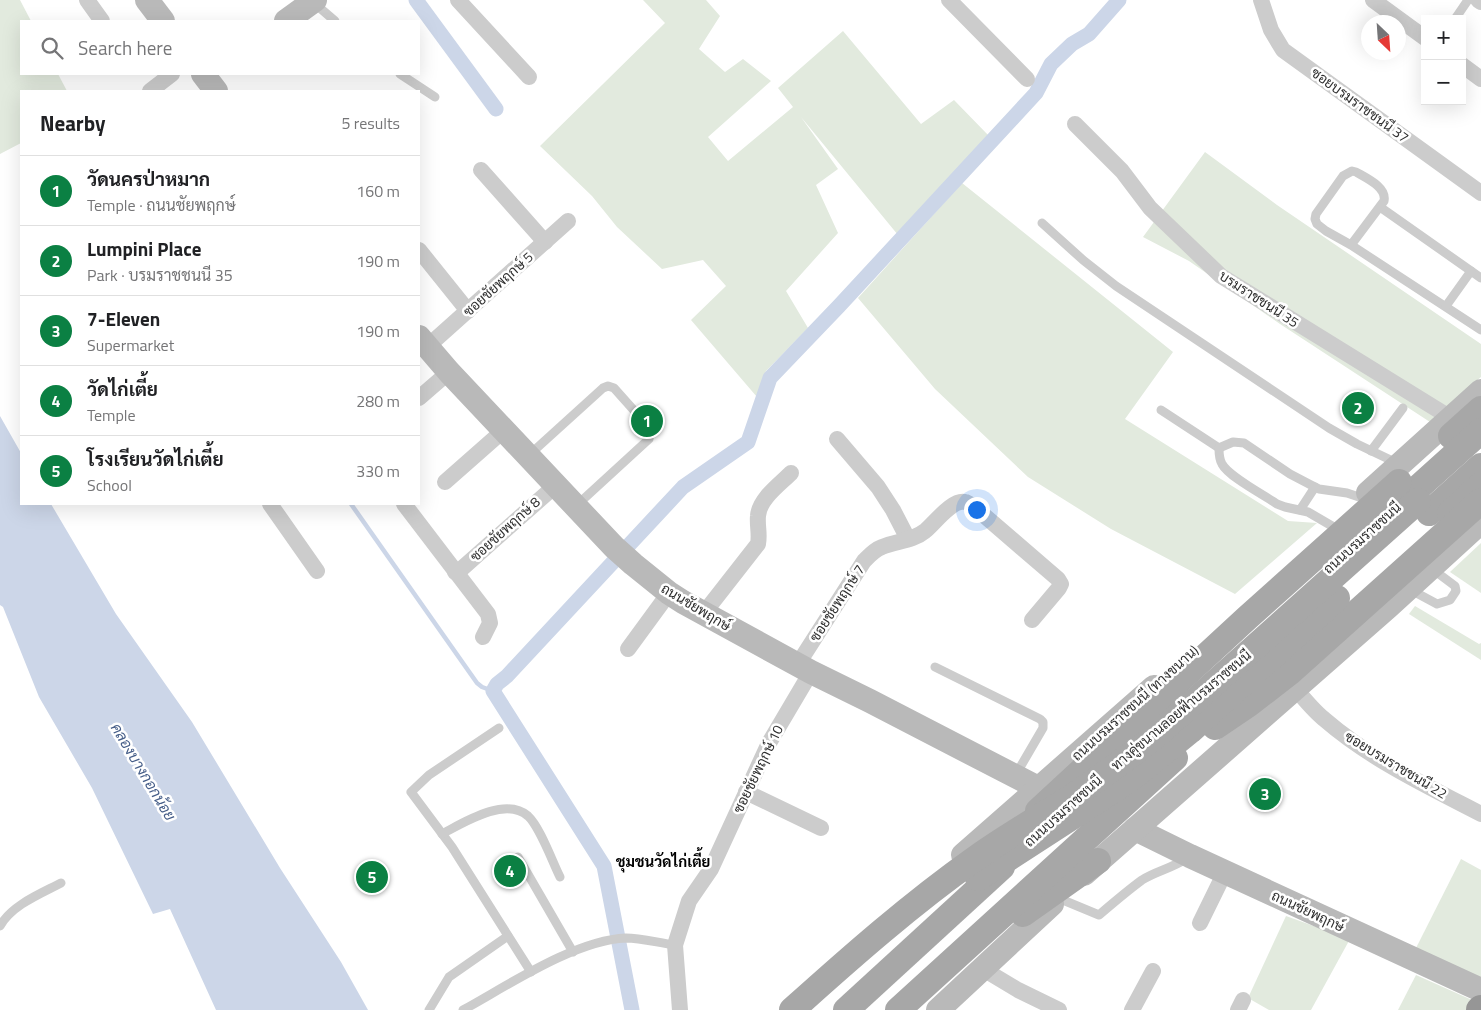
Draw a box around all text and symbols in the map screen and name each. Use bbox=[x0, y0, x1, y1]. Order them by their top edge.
north arrow bbox=[1361, 15, 1406, 60]
map controls bbox=[1421, 15, 1466, 105]
button: + bbox=[1421, 15, 1466, 60]
search box bbox=[20, 20, 420, 75]
text: Search here bbox=[78, 33, 172, 62]
icon: search bbox=[38, 34, 66, 62]
button: − bbox=[1421, 60, 1466, 105]
street label: ซอยบรมราชชนนี 37 bbox=[1307, 62, 1414, 147]
text: Nearby bbox=[40, 107, 105, 139]
text: 5 results bbox=[341, 111, 400, 135]
text: วัดนครป่าหมาก bbox=[87, 164, 210, 193]
text: 1 bbox=[52, 179, 60, 203]
text: 160 m bbox=[356, 179, 400, 203]
text: Temple · ถนนชัยพฤกษ์ bbox=[87, 193, 236, 217]
text: Lumpini Place bbox=[87, 234, 201, 263]
street label: ซอยชัยพฤกษ์ 5 bbox=[458, 246, 538, 321]
text: 2 bbox=[52, 249, 60, 273]
text: 190 m bbox=[356, 249, 400, 273]
text: Park · บรมราชชนนี 35 bbox=[87, 263, 233, 287]
street label: บรมราชชนนี 35 bbox=[1215, 265, 1304, 332]
text: 7-Eleven bbox=[87, 304, 160, 333]
text: 3 bbox=[52, 319, 60, 343]
text: 190 m bbox=[356, 319, 400, 343]
text: Supermarket bbox=[87, 333, 174, 357]
text: วัดไก่เตี้ย bbox=[87, 374, 158, 403]
text: 4 bbox=[52, 389, 60, 413]
text: 280 m bbox=[356, 389, 400, 413]
pin: 2 bbox=[1342, 389, 1374, 427]
pin: 1 bbox=[631, 402, 663, 440]
text: Temple bbox=[87, 403, 136, 427]
text: โรงเรียนวัดไก่เตี้ย bbox=[87, 444, 224, 473]
text: 5 bbox=[52, 459, 60, 483]
text: 330 m bbox=[356, 459, 400, 483]
text: School bbox=[87, 473, 132, 497]
street label: ซอยชัยพฤกษ์ 8 bbox=[465, 491, 545, 566]
your location bbox=[964, 497, 990, 523]
street label: ถนนบรมราชชนนี bbox=[1318, 497, 1405, 578]
street label: ซอยชัยพฤกษ์ 7 bbox=[804, 560, 869, 645]
street label: ถนนชัยพฤกษ์ bbox=[657, 577, 736, 636]
street label: ถนนบรมราชชนนี (ทางขนาน) bbox=[1067, 640, 1203, 765]
street label: ทางคู่ขนานลอยฟ้าบรมราชชนนี bbox=[1106, 644, 1256, 775]
water label: คลองบางกอกน้อย bbox=[105, 719, 182, 825]
street label: ซอยชัยพฤกษ์ 10 bbox=[727, 721, 788, 816]
street label: ซอยบรมราชชนนี 22 bbox=[1341, 726, 1452, 804]
street label: ถนนบรมราชชนนี bbox=[1019, 770, 1106, 851]
pin: 3 bbox=[1249, 775, 1281, 813]
district label: ชุมชนวัดไก่เตี้ย bbox=[616, 847, 710, 873]
pin: 4 bbox=[494, 852, 526, 890]
pin: 5 bbox=[356, 858, 388, 896]
street label: ถนนชัยพฤกษ์ bbox=[1268, 885, 1349, 937]

